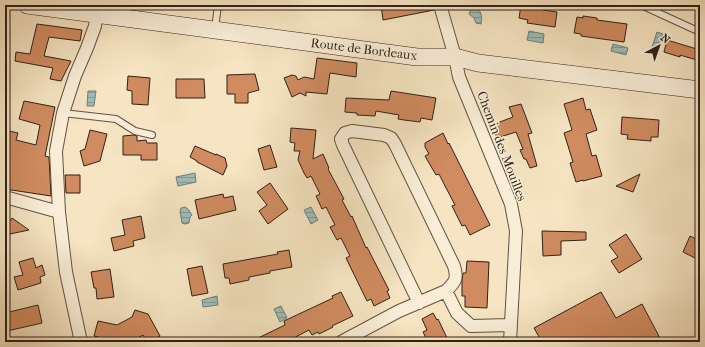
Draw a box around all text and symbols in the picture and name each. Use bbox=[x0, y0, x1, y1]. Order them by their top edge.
north arrow bbox=[639, 26, 679, 66]
text: N bbox=[658, 31, 673, 47]
street label: Route de Bordeaux bbox=[310, 35, 418, 63]
street label: Chemin des Mouilles bbox=[474, 89, 530, 203]

